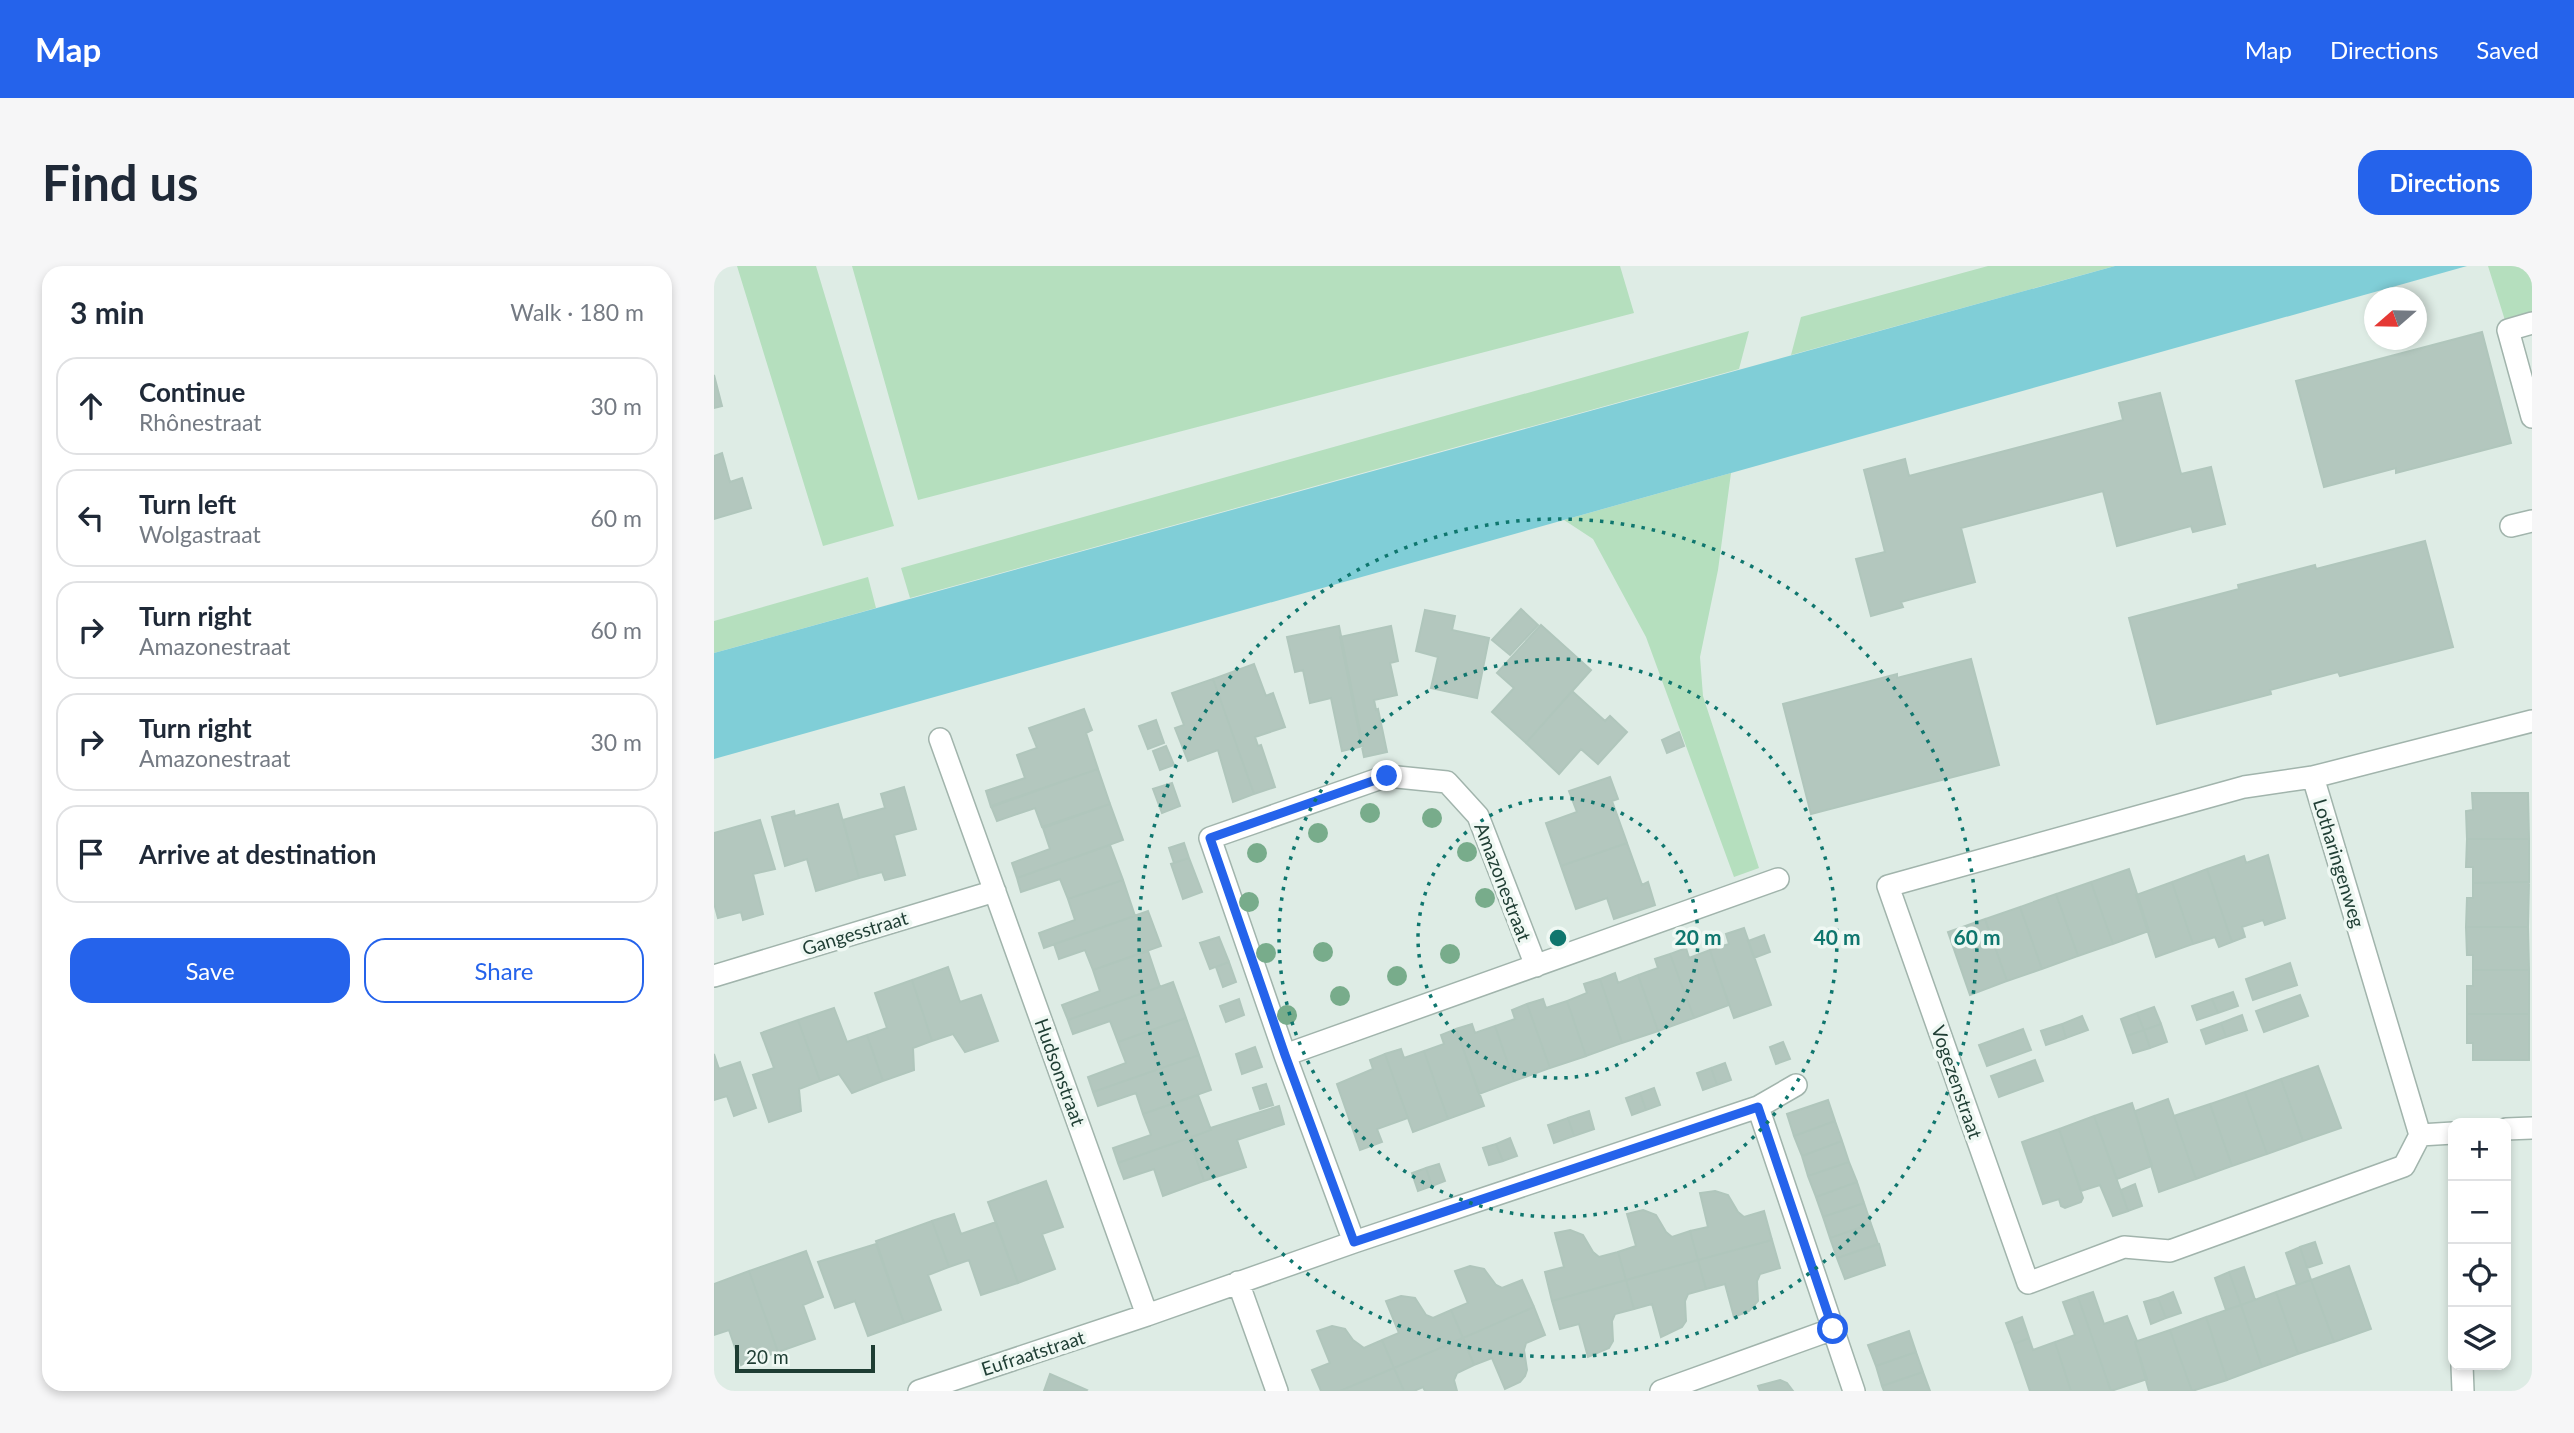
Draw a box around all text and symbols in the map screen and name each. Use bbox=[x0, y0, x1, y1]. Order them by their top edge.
text: Map bbox=[35, 29, 101, 69]
text: Map bbox=[2245, 35, 2292, 64]
text: Directions bbox=[2330, 35, 2438, 64]
text: Saved bbox=[2476, 35, 2539, 64]
button: Directions bbox=[2358, 150, 2532, 215]
text: Find us bbox=[42, 153, 199, 211]
north arrow bbox=[2364, 287, 2427, 350]
text: 3 min bbox=[70, 294, 144, 330]
text: Walk · 180 m bbox=[510, 298, 644, 326]
text: Continue bbox=[139, 376, 245, 408]
icon: ahead bbox=[72, 387, 110, 425]
text: 30 m bbox=[591, 392, 642, 420]
text: Rhônestraat bbox=[139, 408, 261, 436]
text: Turn left bbox=[139, 488, 236, 520]
icon: left bbox=[72, 499, 110, 537]
text: 60 m bbox=[591, 504, 642, 532]
text: Wolgastraat bbox=[139, 520, 261, 548]
text: Turn right bbox=[139, 600, 252, 632]
icon: right bbox=[72, 611, 110, 649]
text: 60 m bbox=[591, 616, 642, 644]
text: Amazonestraat bbox=[139, 632, 290, 660]
text: Turn right bbox=[139, 712, 252, 744]
icon: right bbox=[72, 723, 110, 761]
text: 30 m bbox=[591, 728, 642, 756]
text: Amazonestraat bbox=[139, 744, 290, 772]
route end bbox=[1371, 760, 1402, 791]
street label: Lotharingenweg bbox=[2309, 796, 2370, 930]
street label: Amazonestraat bbox=[1470, 819, 1537, 945]
icon: arrive bbox=[72, 835, 110, 873]
text: Arrive at destination bbox=[139, 838, 376, 870]
street label: Gangesstraat bbox=[799, 906, 911, 959]
text: 20 m bbox=[1674, 924, 1722, 949]
text: 40 m bbox=[1813, 924, 1861, 949]
text: 60 m bbox=[1953, 924, 2001, 949]
centre of rings bbox=[1546, 926, 1570, 950]
button: Save bbox=[70, 938, 350, 1003]
button: Share bbox=[364, 938, 644, 1003]
street label: Hudsonstraat bbox=[1030, 1015, 1091, 1129]
street label: Vogezenstraat bbox=[1927, 1022, 1988, 1142]
map controls bbox=[2448, 1118, 2511, 1370]
button: + bbox=[2448, 1118, 2511, 1181]
button: − bbox=[2448, 1181, 2511, 1244]
button: locate bbox=[2448, 1244, 2511, 1307]
button: layers bbox=[2448, 1307, 2511, 1370]
route start bbox=[1817, 1313, 1848, 1344]
street label: Eufraatstraat bbox=[978, 1325, 1088, 1380]
scale bar bbox=[735, 1342, 875, 1374]
text: 20 m bbox=[746, 1345, 789, 1368]

